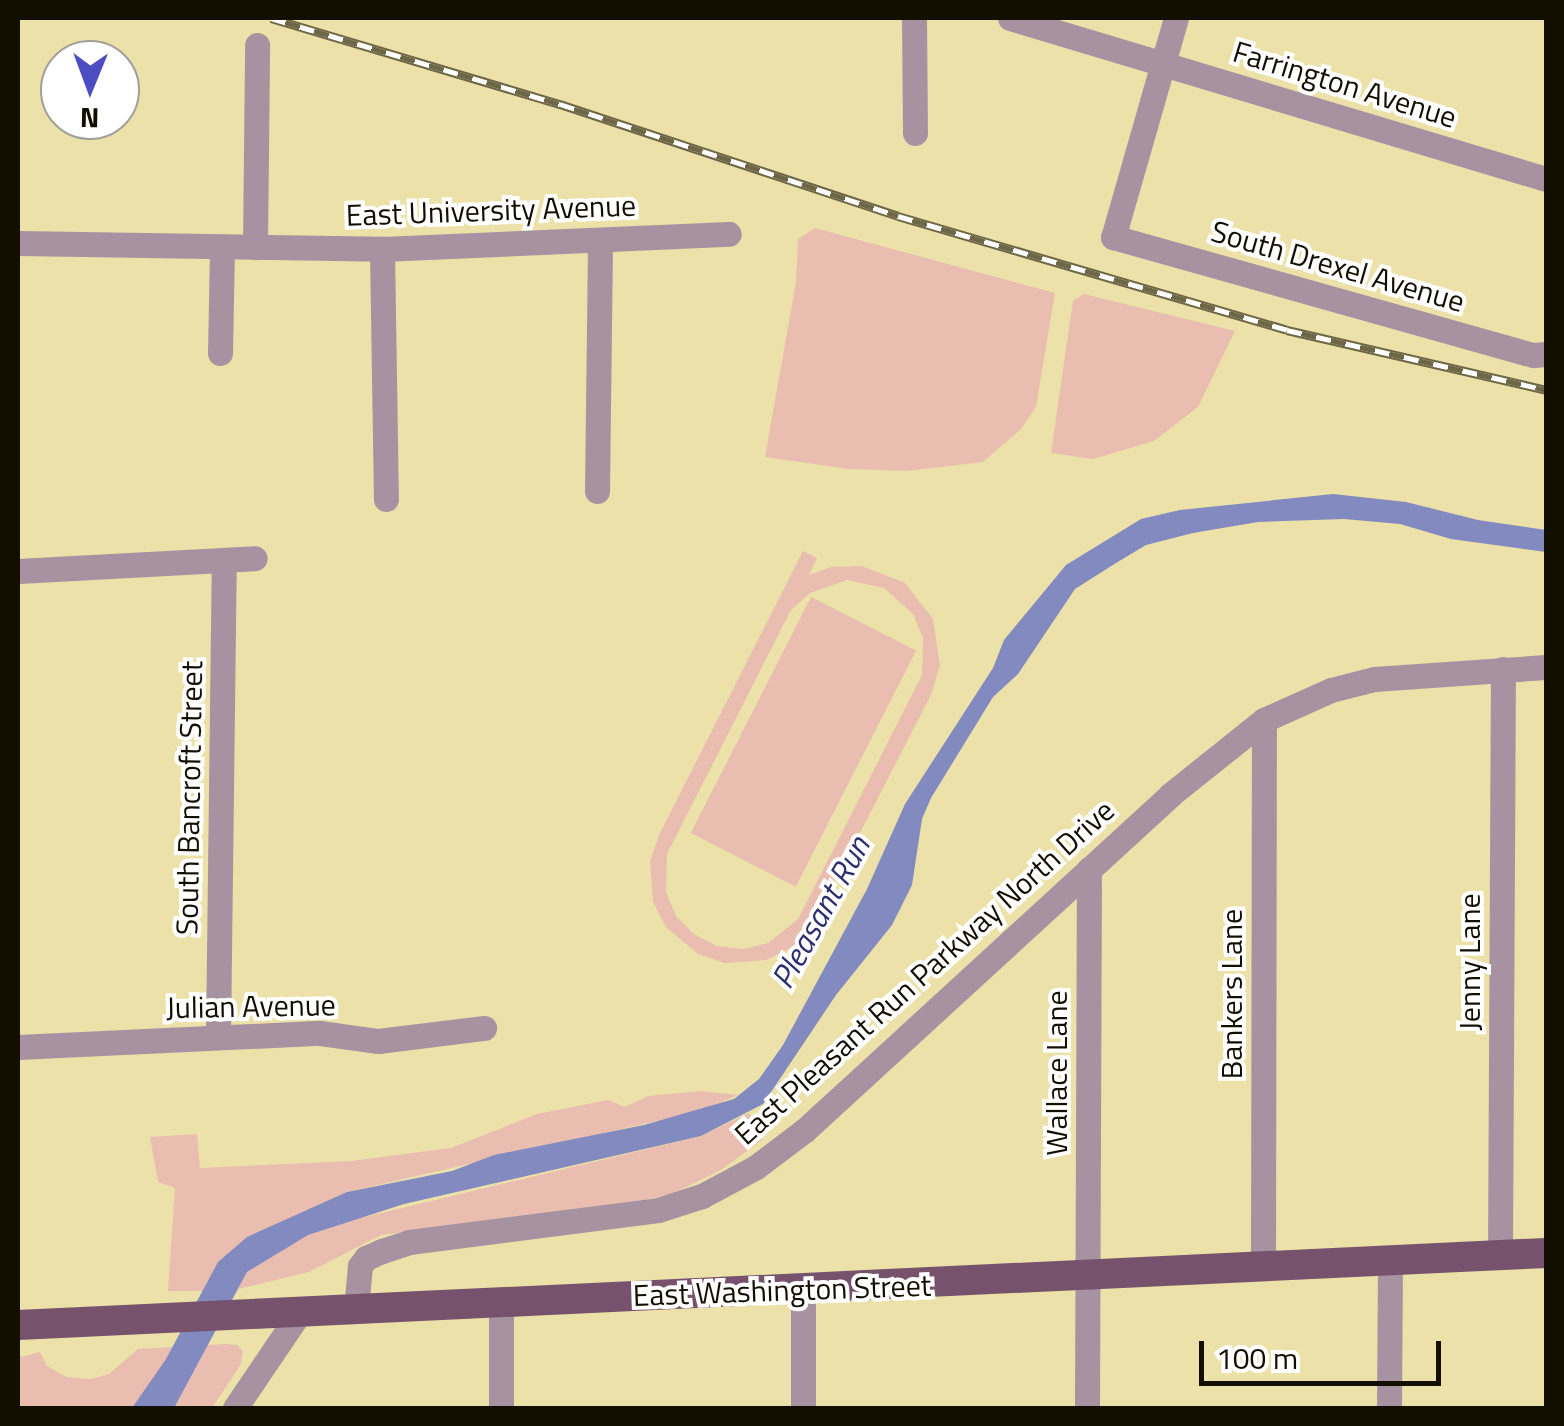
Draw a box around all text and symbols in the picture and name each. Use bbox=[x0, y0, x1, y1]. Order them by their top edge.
street label: Farrington Avenue bbox=[1229, 33, 1461, 135]
north arrow bbox=[40, 40, 140, 140]
text: N bbox=[79, 97, 100, 140]
street label: East University Avenue bbox=[345, 187, 637, 233]
street label: South Drexel Avenue bbox=[1207, 213, 1469, 319]
street label: South Bancroft Street bbox=[169, 661, 209, 935]
street label: East Pleasant Run Parkway North Drive bbox=[727, 792, 1121, 1152]
water label: Pleasant Run bbox=[763, 829, 877, 995]
street label: Jenny Lane bbox=[1451, 893, 1487, 1031]
street label: Bankers Lane bbox=[1213, 909, 1249, 1079]
street label: Julian Avenue bbox=[166, 987, 336, 1025]
street label: Wallace Lane bbox=[1038, 990, 1074, 1156]
street label: East Washington Street bbox=[632, 1267, 932, 1313]
scale bar bbox=[1204, 1321, 1446, 1383]
text: 100 m bbox=[1216, 1335, 1298, 1381]

